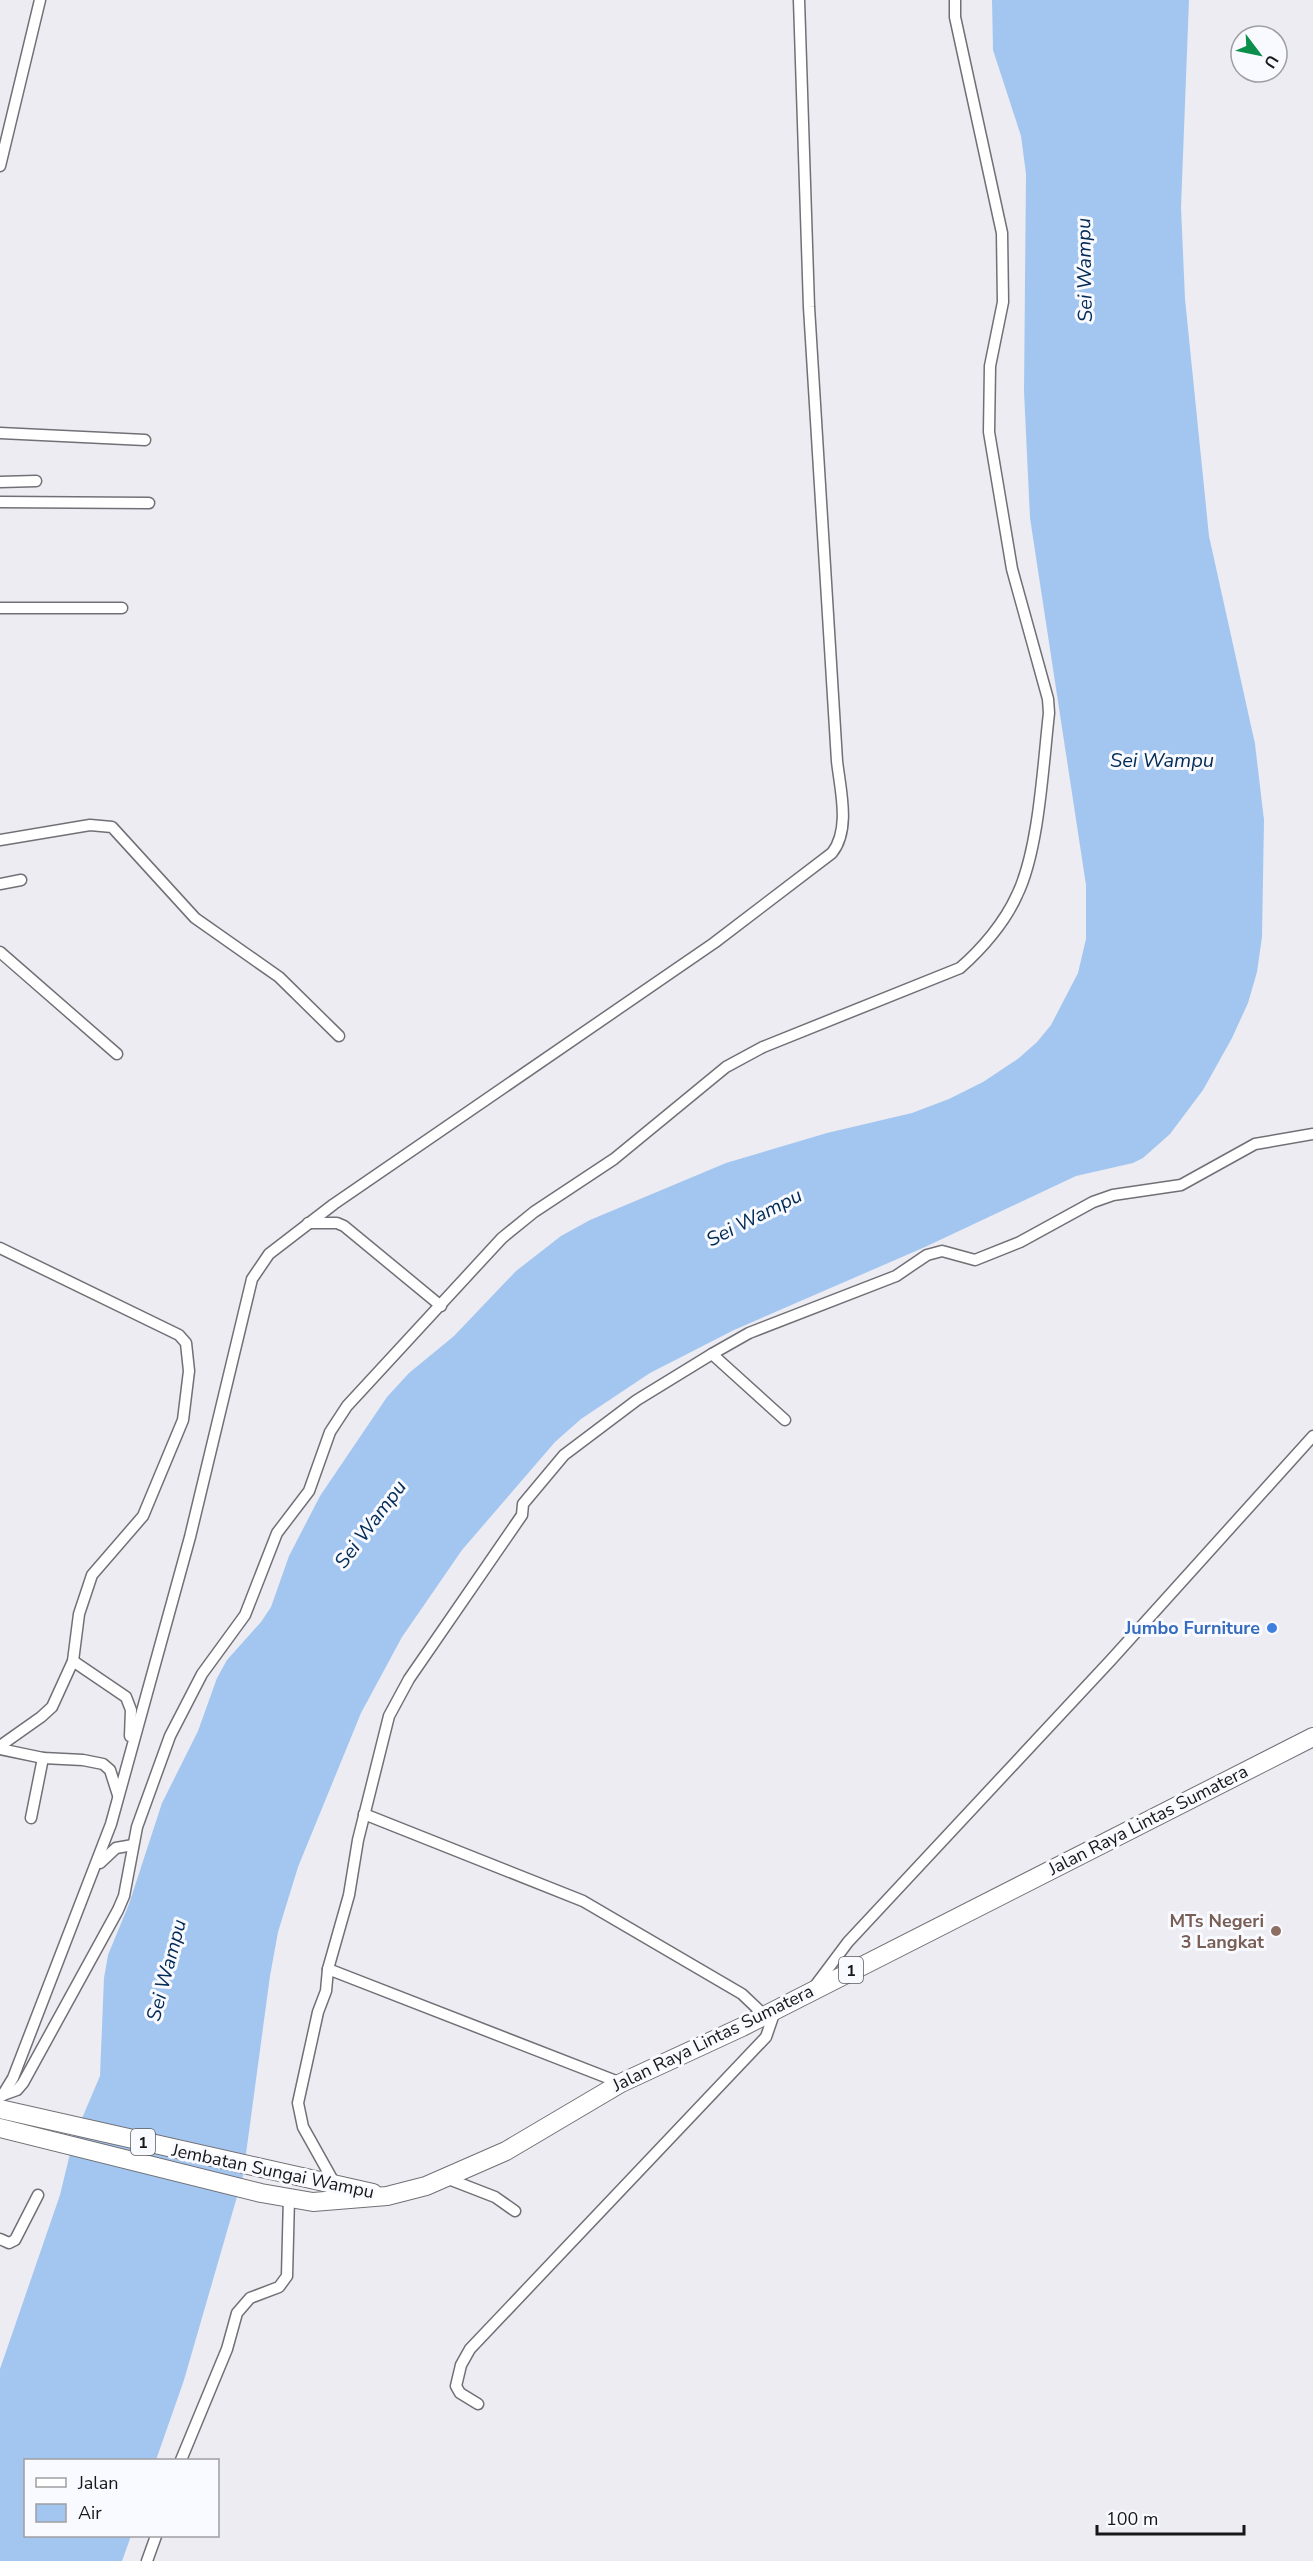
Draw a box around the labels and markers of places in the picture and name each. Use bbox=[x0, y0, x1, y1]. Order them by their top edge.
place label: Jumbo Furniture bbox=[1124, 1616, 1260, 1640]
marker: Jumbo Furniture bbox=[1265, 1621, 1279, 1635]
place label: MTs Negeri 3 Langkat bbox=[1169, 1909, 1264, 1954]
marker: MTs Negeri 3 Langkat bbox=[1269, 1924, 1283, 1938]

